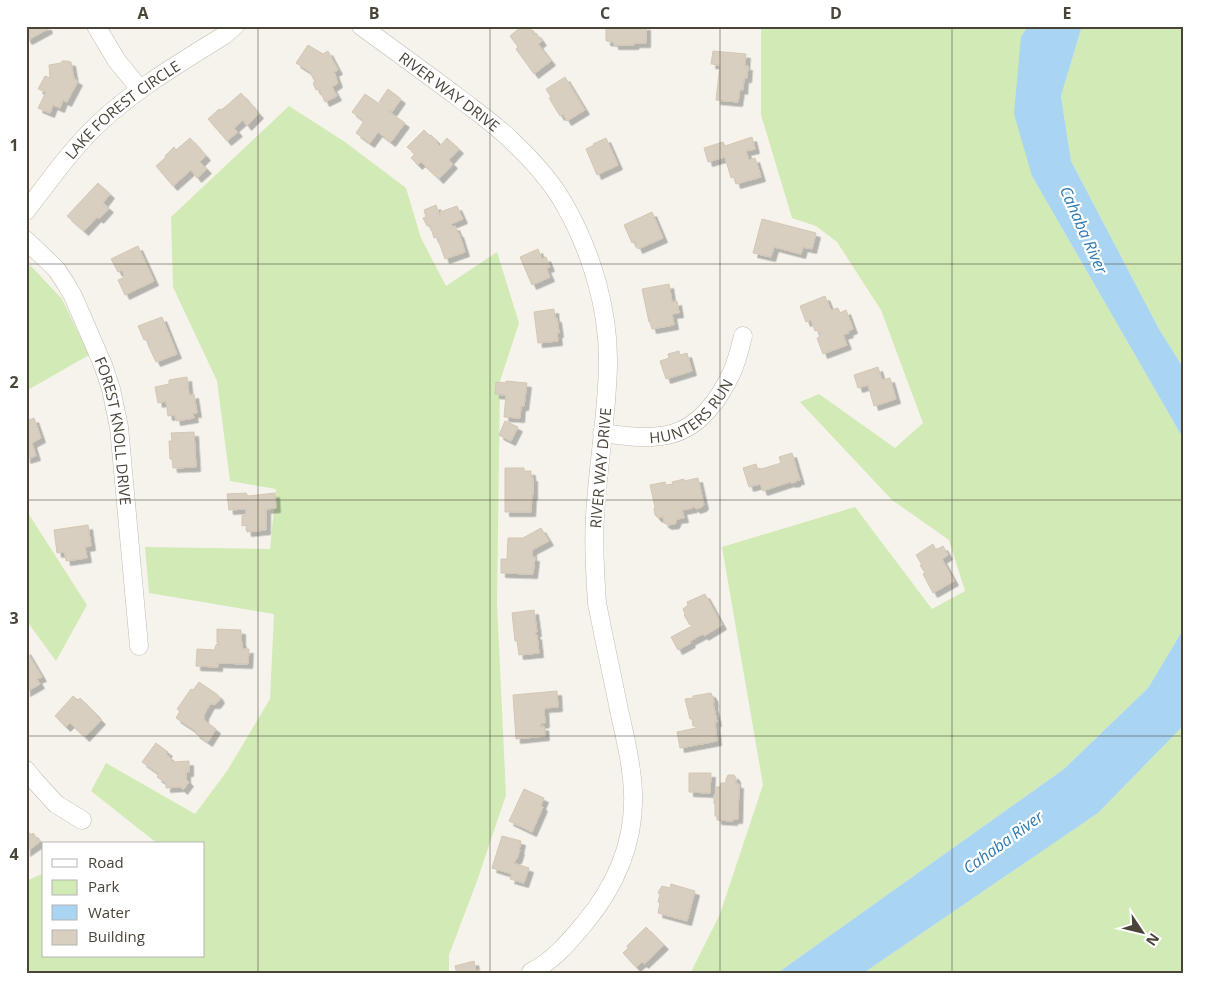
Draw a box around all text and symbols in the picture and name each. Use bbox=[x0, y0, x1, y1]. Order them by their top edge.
text: A bbox=[137, 2, 149, 24]
text: B bbox=[369, 2, 379, 24]
text: C bbox=[600, 2, 610, 24]
text: D bbox=[830, 2, 842, 24]
text: E bbox=[1063, 2, 1072, 24]
street label: RIVER WAY DRIVE bbox=[395, 47, 504, 136]
street label: LAKE FOREST CIRCLE bbox=[60, 56, 184, 163]
text: 1 bbox=[9, 134, 19, 156]
water label: Cahaba River bbox=[1055, 183, 1113, 278]
street label: FOREST KNOLL DRIVE bbox=[91, 353, 136, 506]
text: 2 bbox=[9, 371, 19, 393]
street label: HUNTERS RUN bbox=[649, 375, 737, 447]
street label: RIVER WAY DRIVE bbox=[585, 407, 615, 529]
text: 3 bbox=[9, 607, 19, 629]
water label: Cahaba River bbox=[959, 805, 1048, 879]
legend bbox=[42, 842, 205, 958]
text: 4 bbox=[9, 843, 19, 865]
text: Road bbox=[88, 852, 124, 872]
text: Park bbox=[88, 876, 119, 896]
text: Water bbox=[88, 902, 130, 922]
north arrow bbox=[1118, 908, 1168, 958]
text: Building bbox=[88, 926, 145, 946]
text: N bbox=[1142, 930, 1164, 950]

